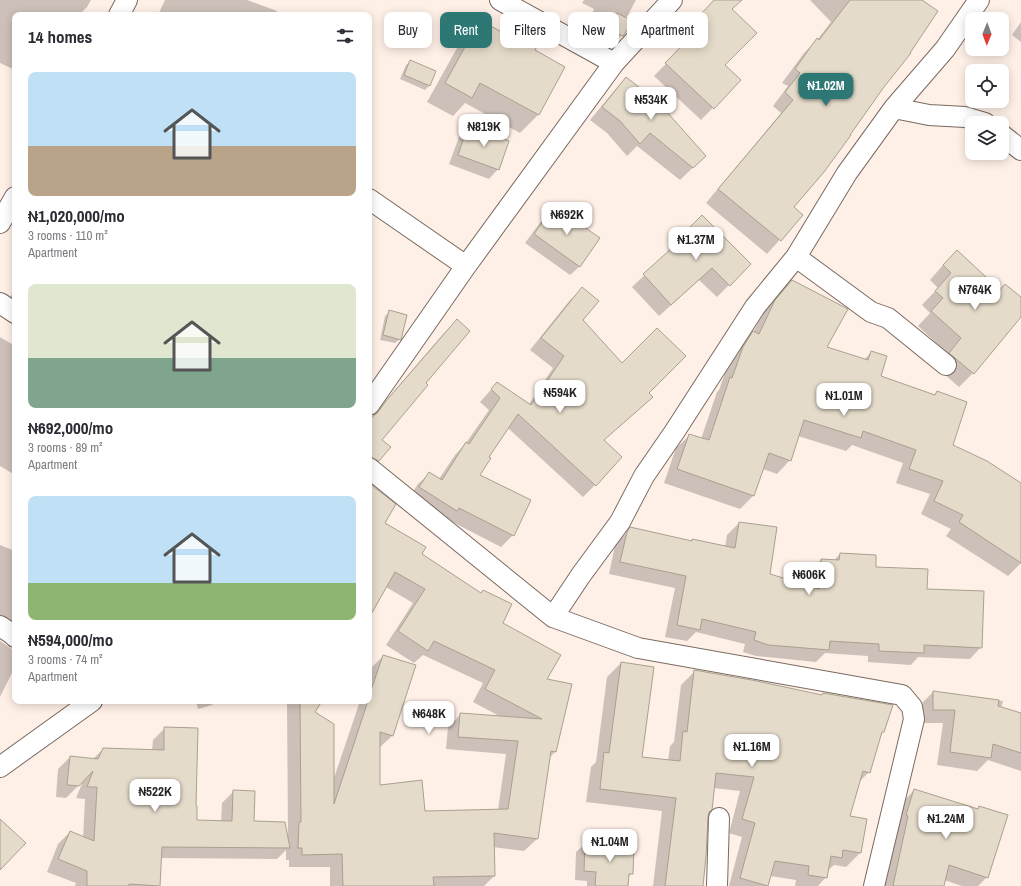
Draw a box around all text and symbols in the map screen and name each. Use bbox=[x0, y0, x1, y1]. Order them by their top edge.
chip: Buy bbox=[384, 12, 432, 48]
chip: Rent bbox=[440, 12, 492, 48]
chip: Filters bbox=[500, 12, 560, 48]
chip: New bbox=[568, 12, 619, 48]
chip: Apartment bbox=[627, 12, 708, 48]
north arrow bbox=[965, 12, 1009, 56]
map controls bbox=[965, 12, 1009, 160]
text: 14 homes bbox=[28, 25, 92, 48]
icon: filters bbox=[334, 25, 356, 47]
button: locate bbox=[965, 64, 1009, 108]
pin: ₦1.02M bbox=[793, 73, 859, 107]
text: ₦1.02M bbox=[807, 77, 845, 94]
pin: ₦534K bbox=[623, 87, 679, 121]
text: ₦534K bbox=[634, 91, 668, 108]
icon: home bbox=[156, 98, 228, 170]
pin: ₦819K bbox=[456, 114, 512, 148]
button: layers bbox=[965, 116, 1009, 160]
text: ₦819K bbox=[467, 118, 501, 135]
pin: ₦692K bbox=[539, 202, 595, 236]
text: ₦1,020,000/mo bbox=[28, 204, 125, 227]
text: ₦692K bbox=[550, 206, 584, 223]
text: 3 rooms · 110 m² bbox=[28, 227, 108, 244]
pin: ₦1.37M bbox=[663, 227, 729, 261]
text: ₦1.37M bbox=[677, 231, 715, 248]
text: Apartment bbox=[28, 244, 77, 261]
pin: ₦764K bbox=[947, 277, 1003, 311]
text: ₦764K bbox=[958, 281, 992, 298]
icon: home bbox=[156, 310, 228, 382]
pin: ₦594K bbox=[532, 380, 588, 414]
pin: ₦1.01M bbox=[811, 383, 877, 417]
text: ₦594K bbox=[543, 384, 577, 401]
text: ₦1.01M bbox=[825, 387, 863, 404]
text: ₦692,000/mo bbox=[28, 416, 113, 439]
text: 3 rooms · 89 m² bbox=[28, 439, 103, 456]
text: Apartment bbox=[28, 456, 77, 473]
icon: home bbox=[156, 522, 228, 594]
pin: ₦606K bbox=[781, 562, 837, 596]
text: ₦606K bbox=[792, 566, 826, 583]
text: ₦594,000/mo bbox=[28, 628, 113, 651]
text: 3 rooms · 74 m² bbox=[28, 651, 103, 668]
text: Apartment bbox=[28, 668, 77, 685]
pin: ₦648K bbox=[401, 701, 457, 735]
text: ₦648K bbox=[412, 705, 446, 722]
pin: ₦1.16M bbox=[719, 734, 785, 768]
text: ₦1.16M bbox=[733, 738, 771, 755]
pin: ₦522K bbox=[127, 779, 183, 813]
text: ₦522K bbox=[138, 783, 172, 800]
pin: ₦1.24M bbox=[913, 806, 979, 840]
text: ₦1.24M bbox=[927, 810, 965, 827]
pin: ₦1.04M bbox=[577, 829, 643, 863]
text: ₦1.04M bbox=[591, 833, 629, 850]

